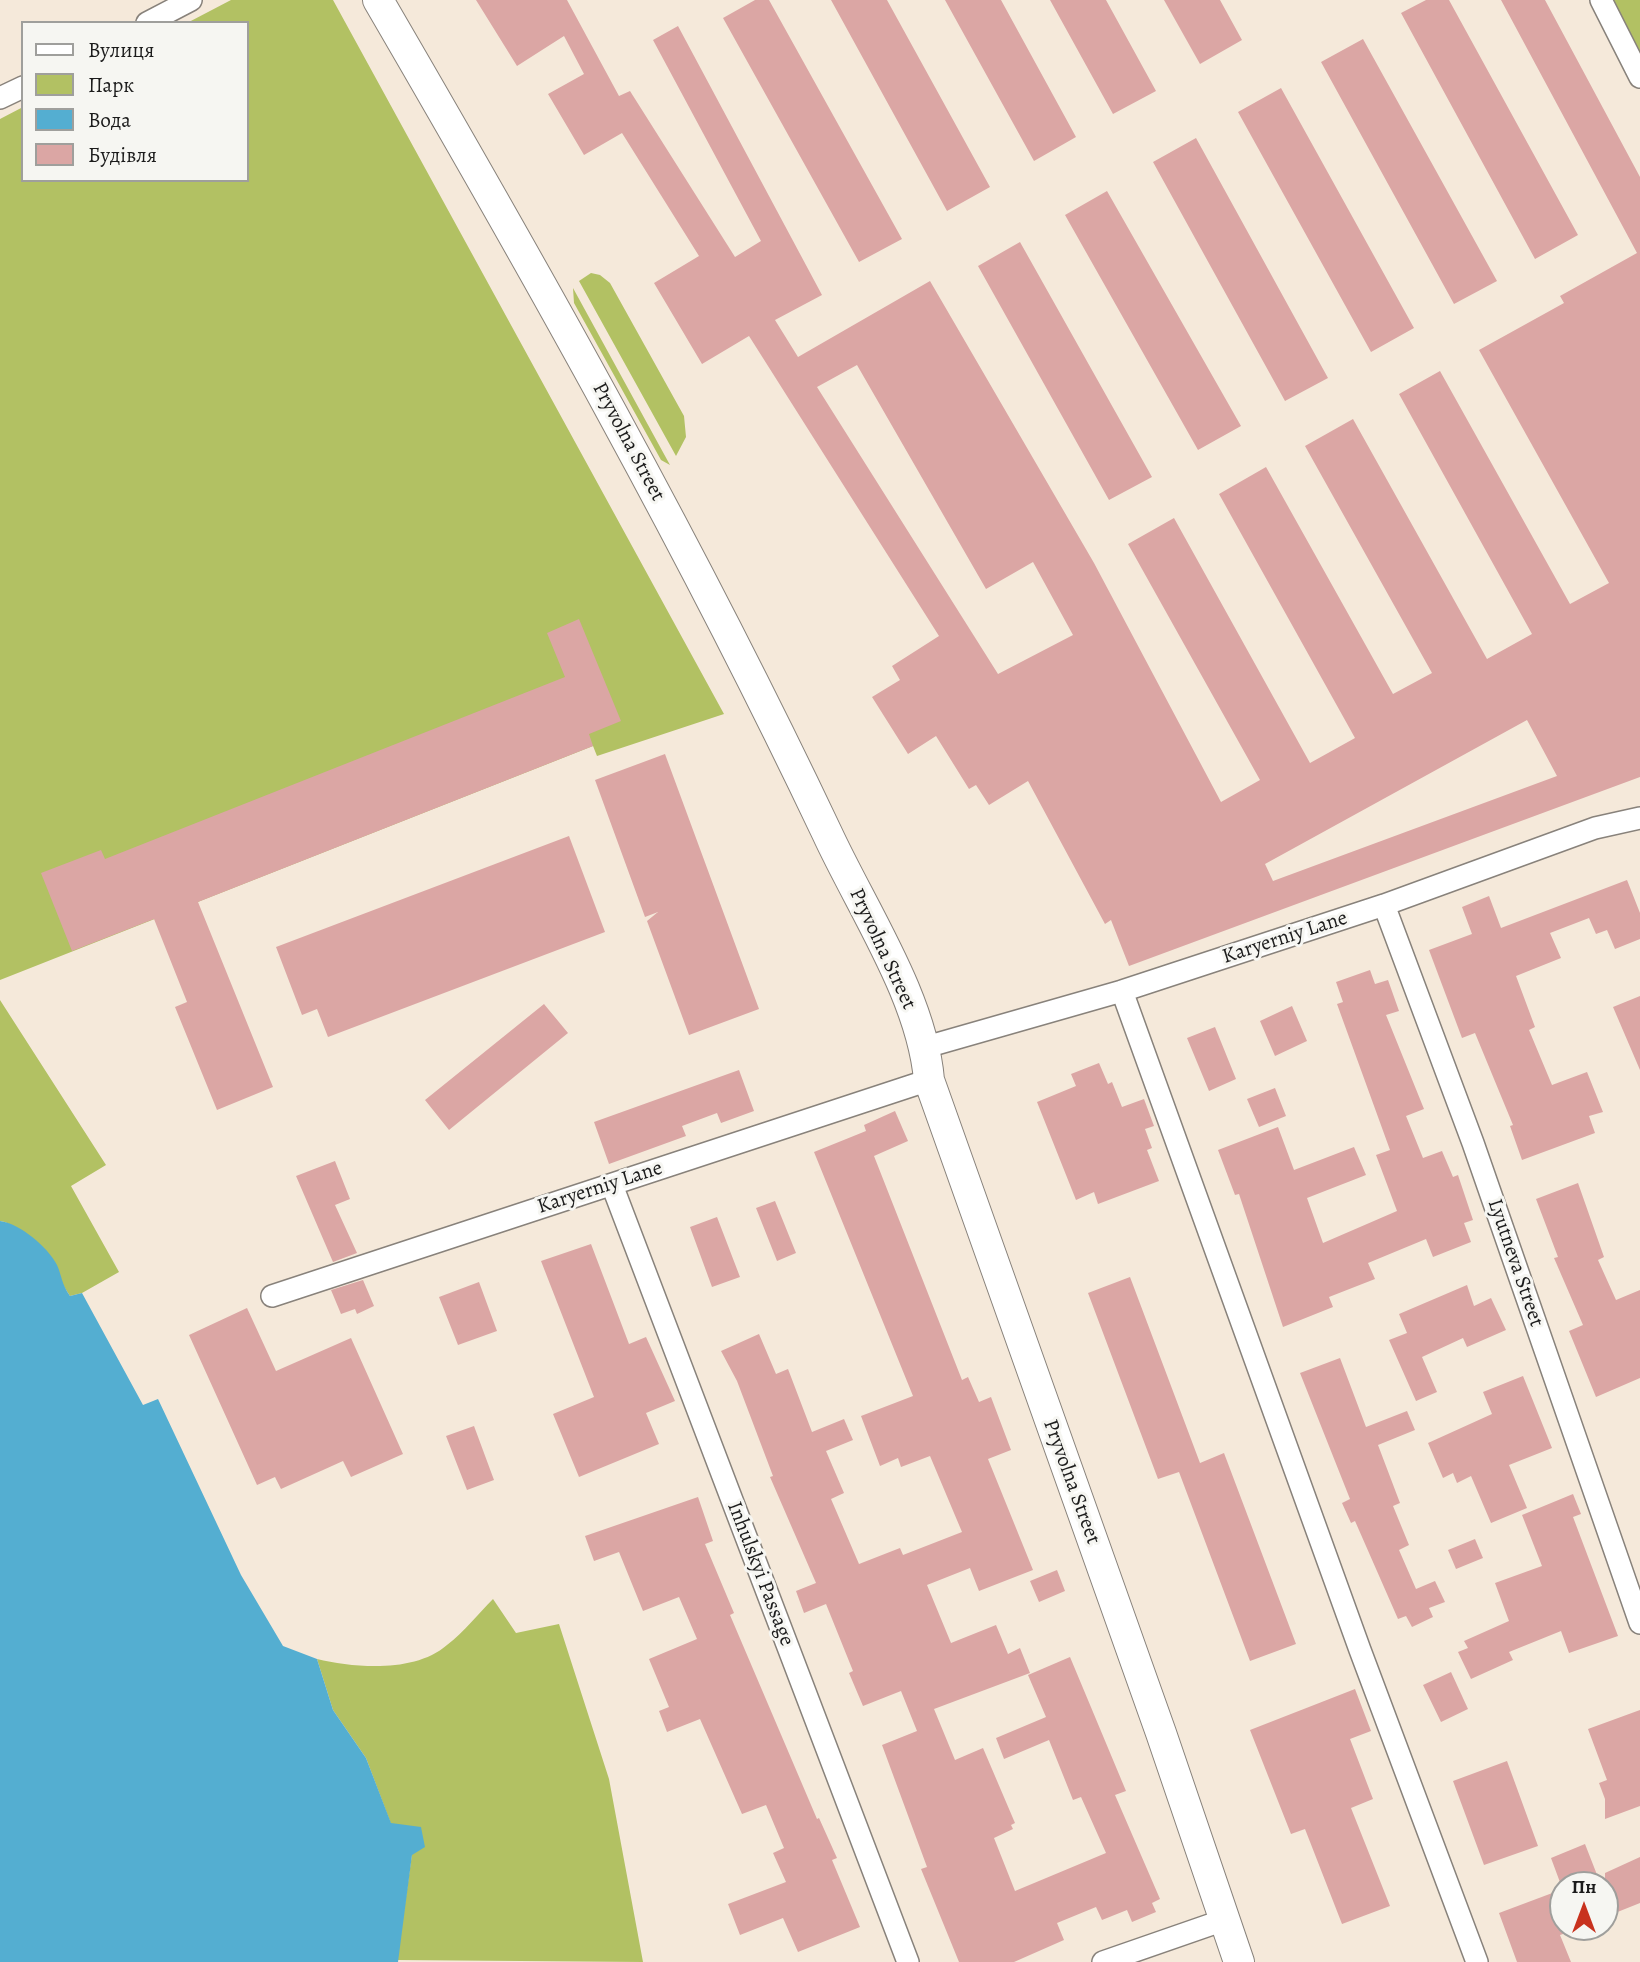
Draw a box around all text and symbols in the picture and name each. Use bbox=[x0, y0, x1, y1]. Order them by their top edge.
legend bbox=[21, 21, 248, 182]
text: Вулиця bbox=[88, 36, 154, 64]
text: Парк bbox=[88, 71, 134, 99]
text: Вода bbox=[88, 106, 131, 134]
text: Будівля bbox=[88, 141, 157, 169]
street label: Pryvolna Street bbox=[586, 378, 670, 506]
street label: Pryvolna Street bbox=[843, 884, 921, 1014]
street label: Karyerniy Lane bbox=[1219, 906, 1351, 970]
street label: Karyerniy Lane bbox=[534, 1156, 666, 1220]
street label: Lyutneva Street bbox=[1481, 1196, 1549, 1330]
street label: Pryvolna Street bbox=[1037, 1416, 1105, 1548]
street label: Inhulskyi Passage bbox=[721, 1498, 799, 1650]
north arrow bbox=[1549, 1871, 1619, 1941]
text: Пн bbox=[1572, 1874, 1596, 1900]

